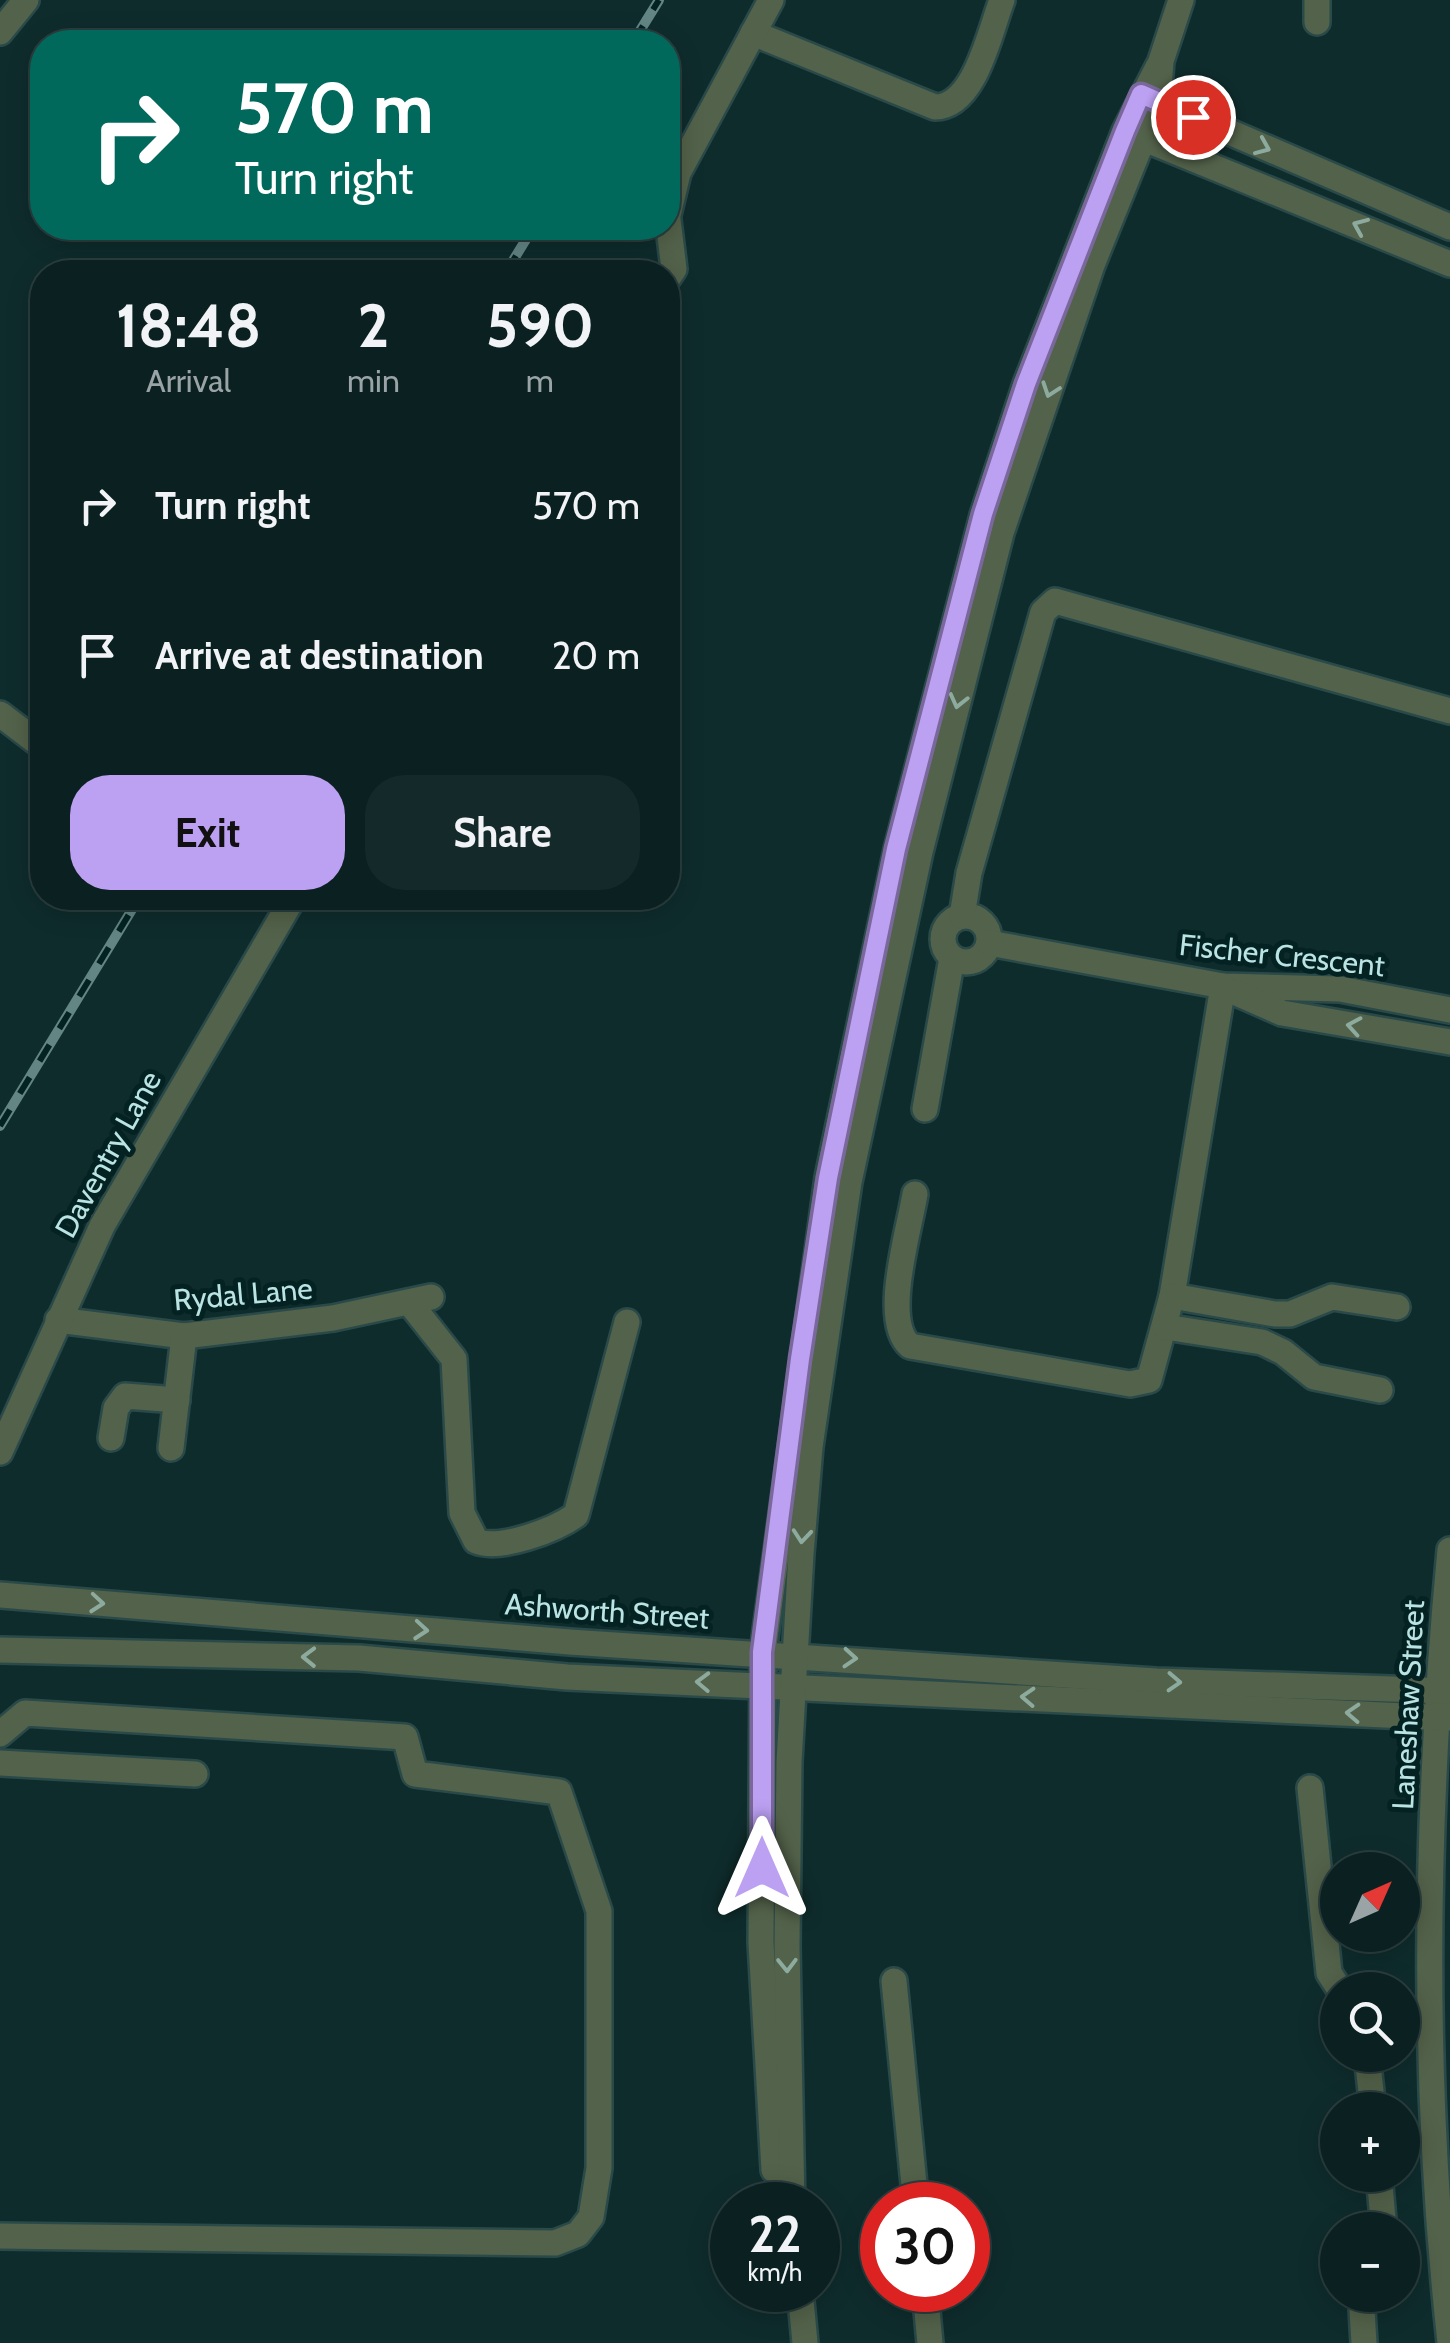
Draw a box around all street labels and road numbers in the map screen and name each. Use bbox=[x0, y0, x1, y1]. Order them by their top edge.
street label: Fischer Crescent bbox=[1177, 926, 1387, 984]
street label: Daventry Lane bbox=[47, 1064, 169, 1244]
street label: Rydal Lane bbox=[172, 1270, 314, 1318]
street label: Ashworth Street bbox=[504, 1585, 710, 1637]
street label: Laneshaw Street bbox=[1384, 1599, 1432, 1811]

